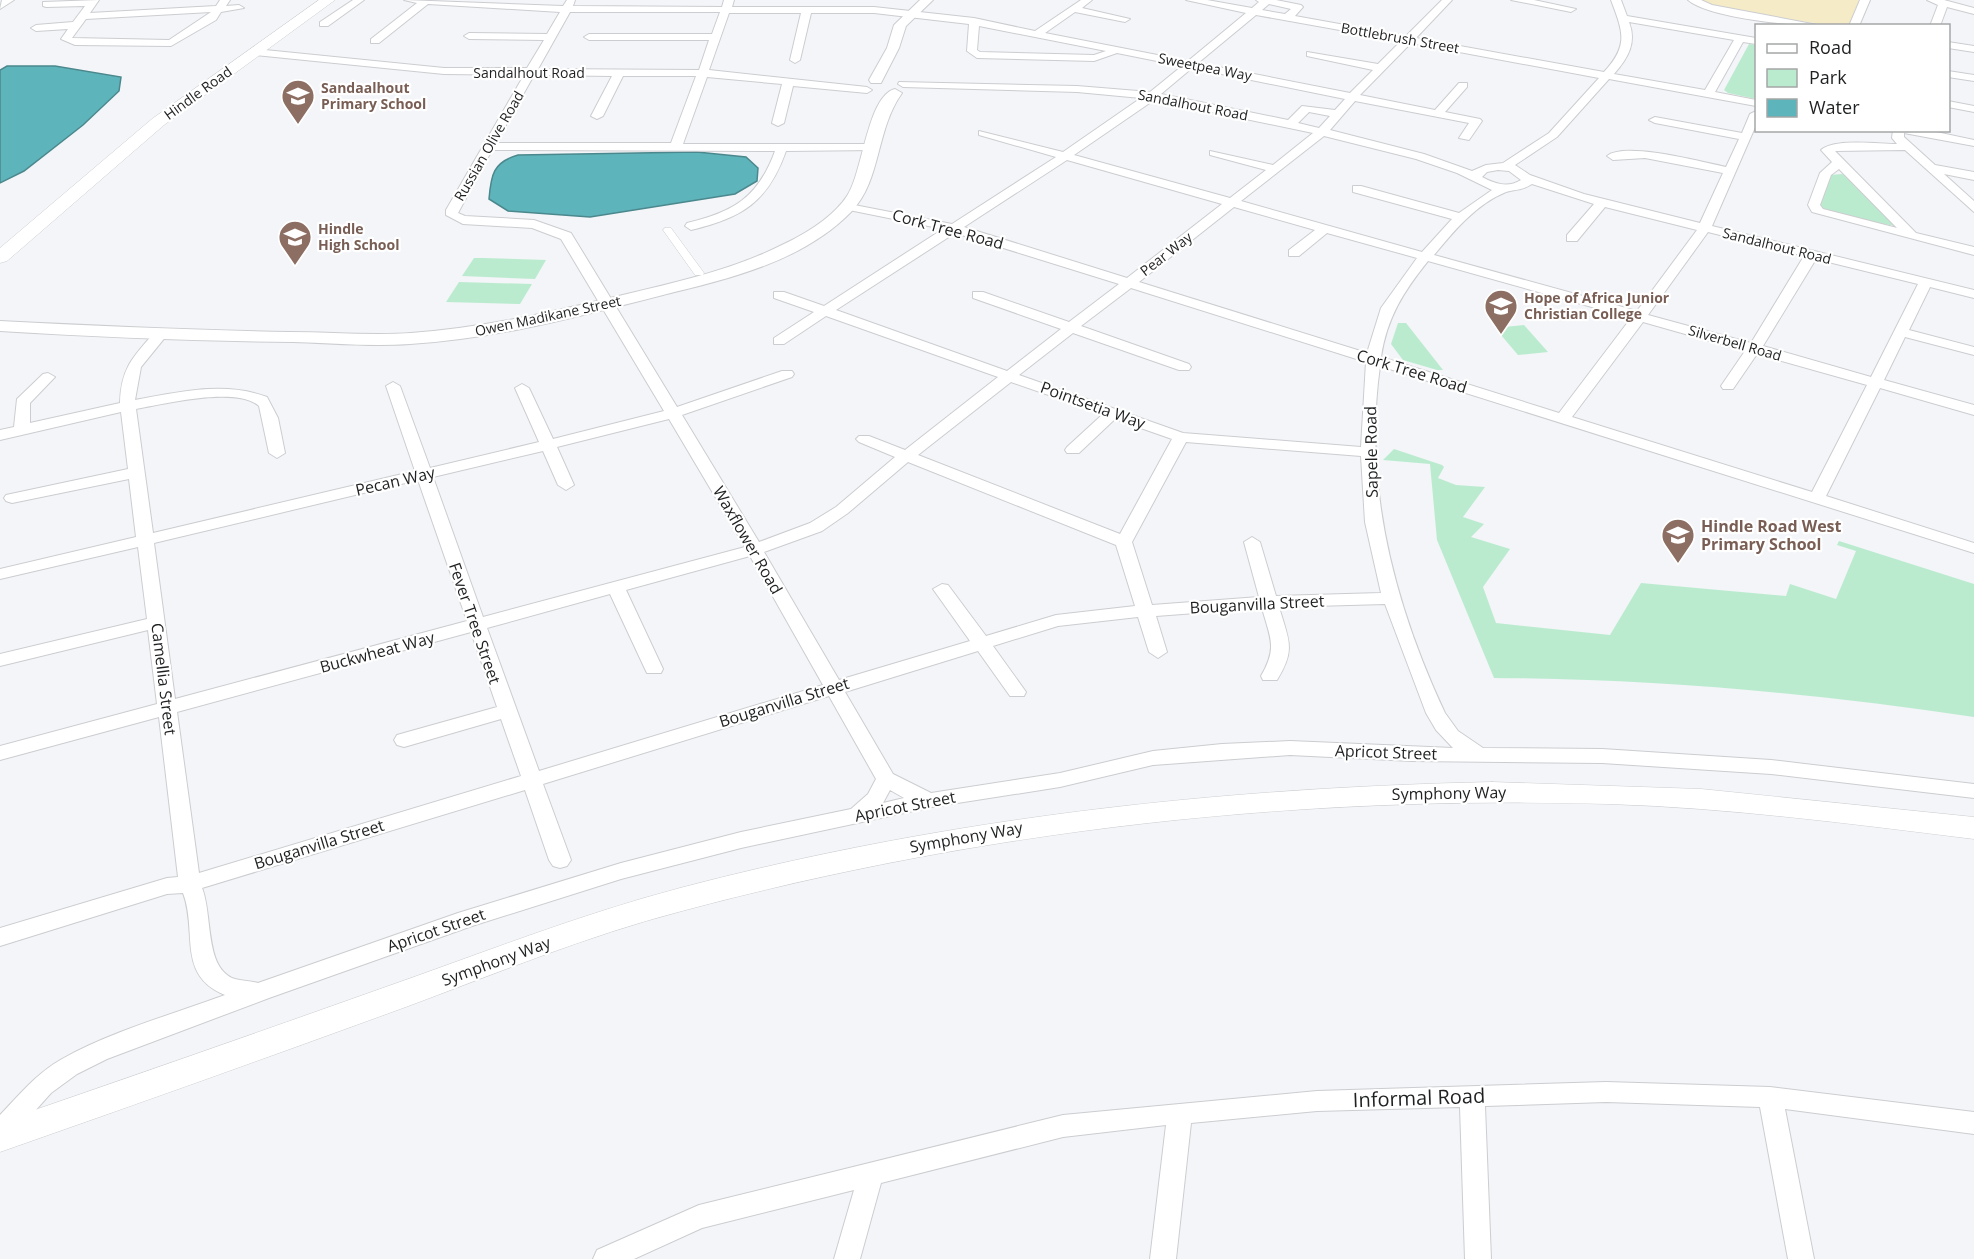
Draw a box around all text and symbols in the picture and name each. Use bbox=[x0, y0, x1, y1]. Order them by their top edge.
street label: Bottlebrush Street bbox=[1339, 18, 1461, 57]
legend bbox=[1755, 24, 1950, 132]
text: Road bbox=[1809, 35, 1852, 59]
street label: Sweetpea Way bbox=[1157, 48, 1254, 85]
street label: Hindle Road bbox=[160, 62, 235, 124]
street label: Sandalhout Road bbox=[473, 63, 585, 82]
text: Park bbox=[1809, 65, 1847, 89]
school or university icon: Sandaalhout Primary School bbox=[280, 78, 316, 125]
place label: Sandaalhout Primary School bbox=[321, 78, 426, 113]
street label: Sandalhout Road bbox=[1137, 85, 1250, 124]
street label: Russian Olive Road bbox=[449, 87, 528, 204]
text: Water bbox=[1809, 95, 1860, 119]
street label: Cork Tree Road bbox=[890, 204, 1006, 254]
school or university icon: Hindle High School bbox=[277, 219, 313, 266]
place label: Hindle High School bbox=[318, 219, 399, 254]
street label: Sandalhout Road bbox=[1721, 223, 1834, 268]
street label: Pear Way bbox=[1136, 227, 1196, 280]
school or university icon: Hope of Africa Junior Christian College bbox=[1483, 288, 1519, 335]
place label: Hope of Africa Junior Christian College bbox=[1524, 288, 1670, 323]
street label: Owen Madikane Street bbox=[473, 291, 623, 340]
street label: Silverbell Road bbox=[1686, 320, 1784, 365]
street label: Cork Tree Road bbox=[1354, 344, 1470, 398]
street label: Pointsetia Way bbox=[1038, 376, 1149, 434]
street label: Sapele Road bbox=[1359, 406, 1383, 498]
street label: Pecan Way bbox=[353, 461, 438, 501]
street label: Waxflower Road bbox=[708, 482, 788, 598]
place label: Hindle Road West Primary School bbox=[1701, 515, 1842, 555]
school or university icon: Hindle Road West Primary School bbox=[1660, 517, 1696, 564]
street label: Fever Tree Street bbox=[444, 559, 506, 687]
street label: Bouganvilla Street bbox=[1189, 589, 1325, 619]
street label: Camellia Street bbox=[146, 622, 182, 737]
street label: Buckwheat Way bbox=[317, 626, 438, 678]
street label: Bouganvilla Street bbox=[716, 672, 852, 732]
street label: Apricot Street bbox=[1334, 739, 1438, 765]
street label: Symphony Way bbox=[1392, 781, 1507, 805]
street label: Apricot Street bbox=[853, 785, 958, 827]
street label: Bouganvilla Street bbox=[251, 814, 387, 874]
street label: Symphony Way bbox=[908, 816, 1025, 858]
street label: Apricot Street bbox=[384, 903, 488, 957]
street label: Symphony Way bbox=[438, 931, 554, 991]
street label: Informal Road bbox=[1352, 1082, 1486, 1113]

